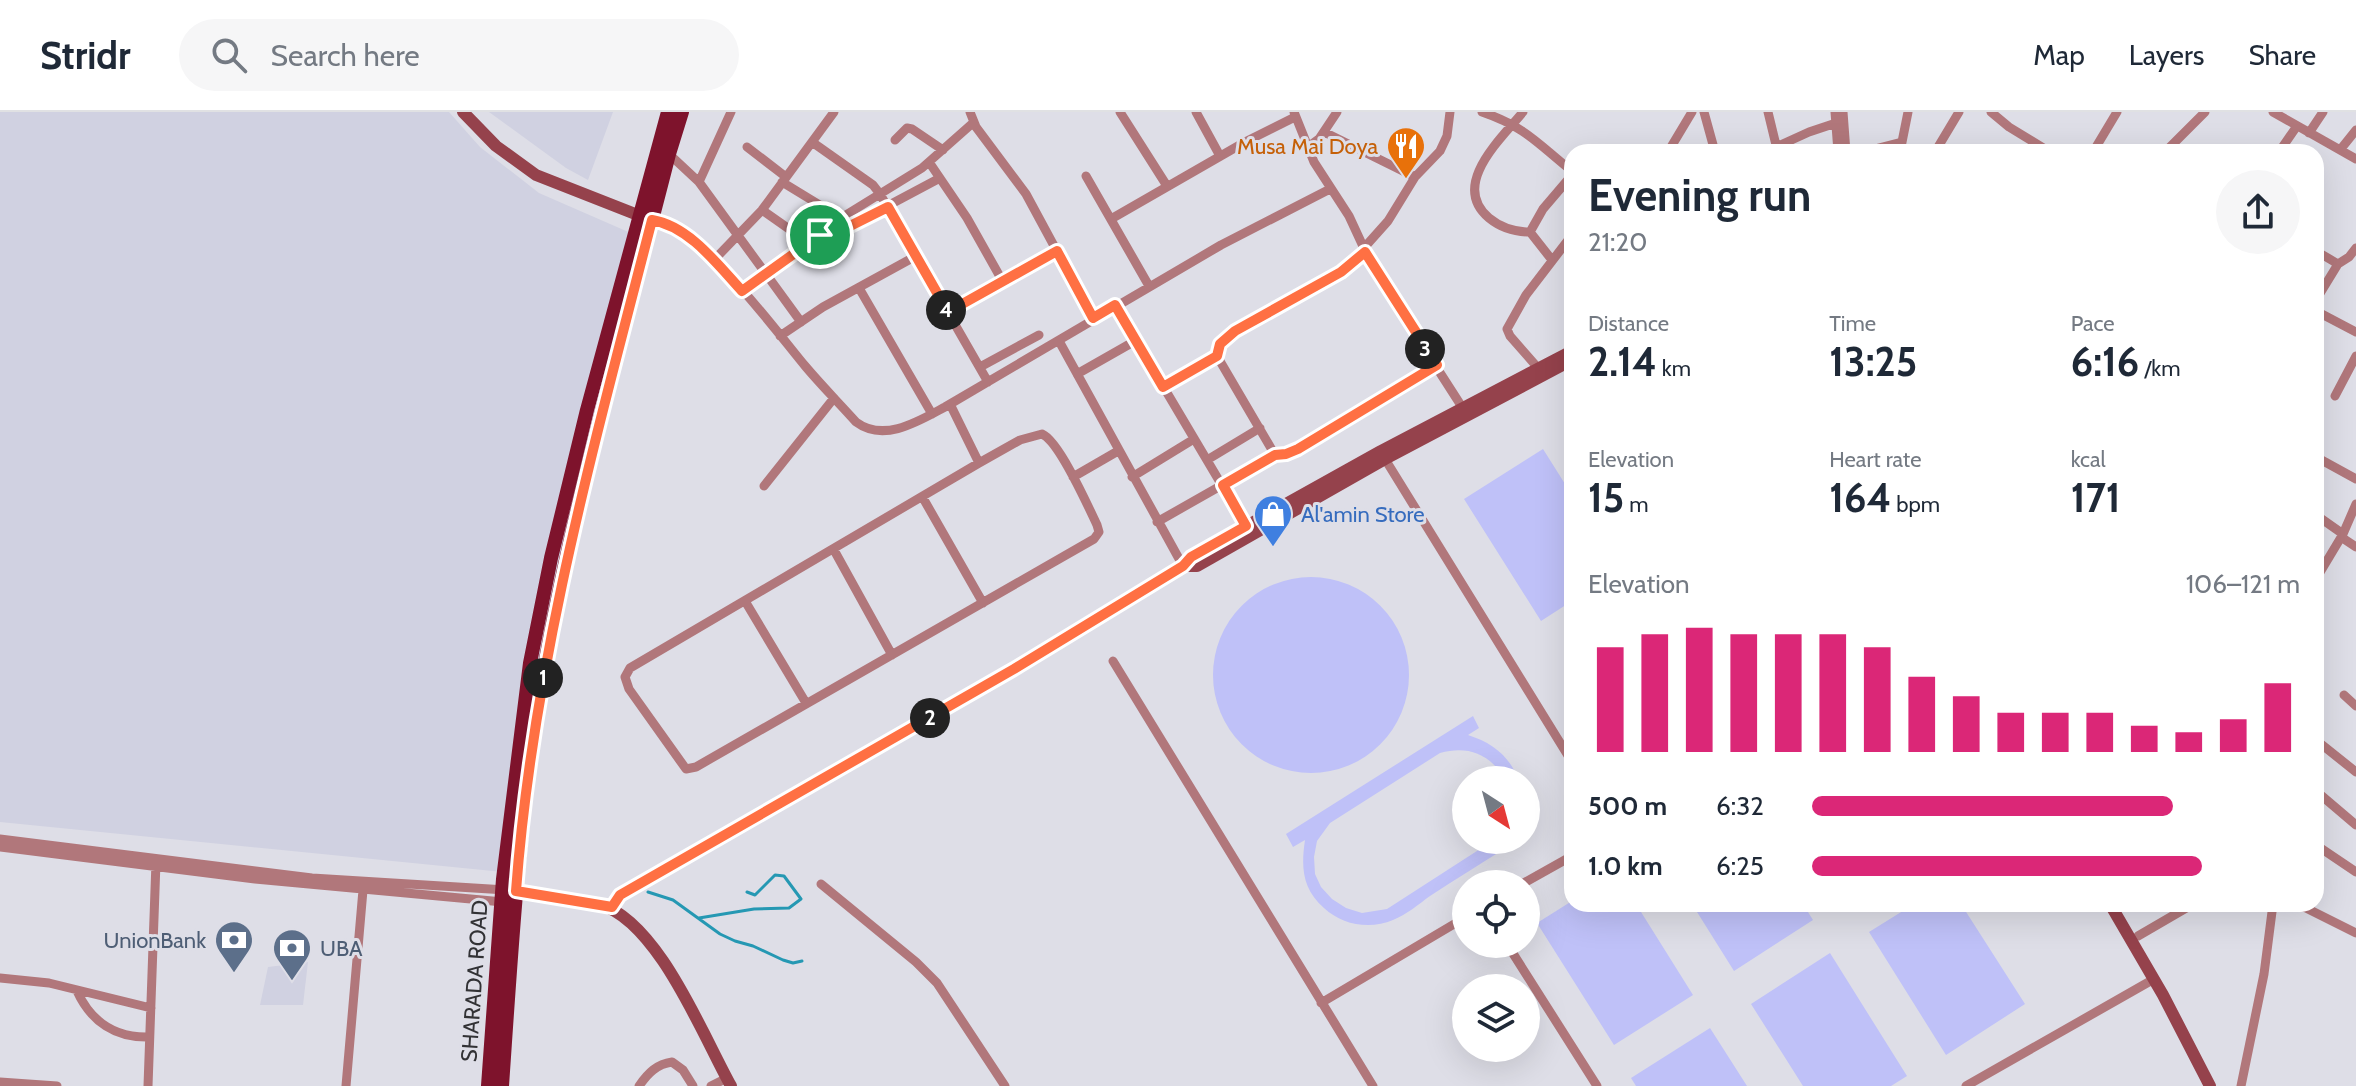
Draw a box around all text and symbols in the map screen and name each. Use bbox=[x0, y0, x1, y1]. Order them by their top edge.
search box bbox=[179, 19, 739, 91]
text: Stridr bbox=[40, 32, 131, 79]
icon: search bbox=[207, 33, 251, 77]
text: Search here bbox=[271, 37, 420, 74]
text: Map bbox=[2033, 38, 2085, 72]
text: Layers bbox=[2129, 38, 2204, 72]
text: Share bbox=[2248, 38, 2316, 72]
restaurant icon: Musa Mai Doya bbox=[1385, 125, 1427, 180]
place label: Musa Mai Doya bbox=[1237, 133, 1378, 160]
text: Evening run bbox=[1588, 169, 1811, 222]
button: share bbox=[2216, 170, 2300, 254]
pin bbox=[786, 201, 854, 269]
icon: arrive bbox=[798, 213, 842, 257]
text: 21:20 bbox=[1588, 226, 1647, 258]
pin: 4 bbox=[926, 290, 966, 330]
text: 4 bbox=[939, 296, 953, 323]
text: Distance bbox=[1588, 310, 1669, 337]
text: Time bbox=[1829, 310, 1876, 337]
text: Pace bbox=[2071, 310, 2115, 337]
pin: 3 bbox=[1405, 329, 1445, 369]
text: 3 bbox=[1419, 335, 1431, 362]
text: 2.14 bbox=[1588, 337, 1657, 386]
text: 13:25 bbox=[1829, 337, 1917, 386]
text: 6:16 bbox=[2071, 337, 2139, 386]
text: km bbox=[1657, 355, 1691, 382]
text: /km bbox=[2139, 355, 2180, 382]
text: Elevation bbox=[1588, 446, 1674, 473]
text: Heart rate bbox=[1829, 446, 1921, 473]
text: kcal bbox=[2071, 446, 2106, 473]
text: 15 bbox=[1588, 473, 1624, 522]
text: 164 bbox=[1829, 473, 1891, 522]
text: 171 bbox=[2071, 473, 2121, 522]
text: m bbox=[1624, 491, 1649, 518]
text: bpm bbox=[1891, 491, 1940, 518]
shop icon: Al'amin Store bbox=[1252, 493, 1294, 548]
place label: Al'amin Store bbox=[1301, 501, 1425, 528]
text: Elevation bbox=[1588, 568, 1690, 600]
text: 106–121 m bbox=[2186, 568, 2300, 600]
pin: 1 bbox=[523, 658, 563, 698]
text: 1 bbox=[539, 664, 547, 691]
pin: 2 bbox=[910, 698, 950, 738]
text: 2 bbox=[924, 704, 936, 731]
north arrow bbox=[1452, 766, 1540, 854]
map controls bbox=[1452, 766, 1540, 1062]
text: 500 m bbox=[1588, 790, 1667, 822]
text: 6:32 bbox=[1716, 790, 1764, 822]
text: 1.0 km bbox=[1588, 850, 1663, 882]
text: 6:25 bbox=[1716, 850, 1764, 882]
button: locate bbox=[1452, 870, 1540, 958]
street label: SHARADA ROAD bbox=[455, 899, 494, 1063]
bank icon: UnionBank bbox=[213, 919, 255, 974]
place label: UnionBank bbox=[104, 927, 206, 954]
bank icon: UBA bbox=[271, 927, 313, 982]
place label: UBA bbox=[320, 935, 363, 962]
button: layers bbox=[1452, 974, 1540, 1062]

